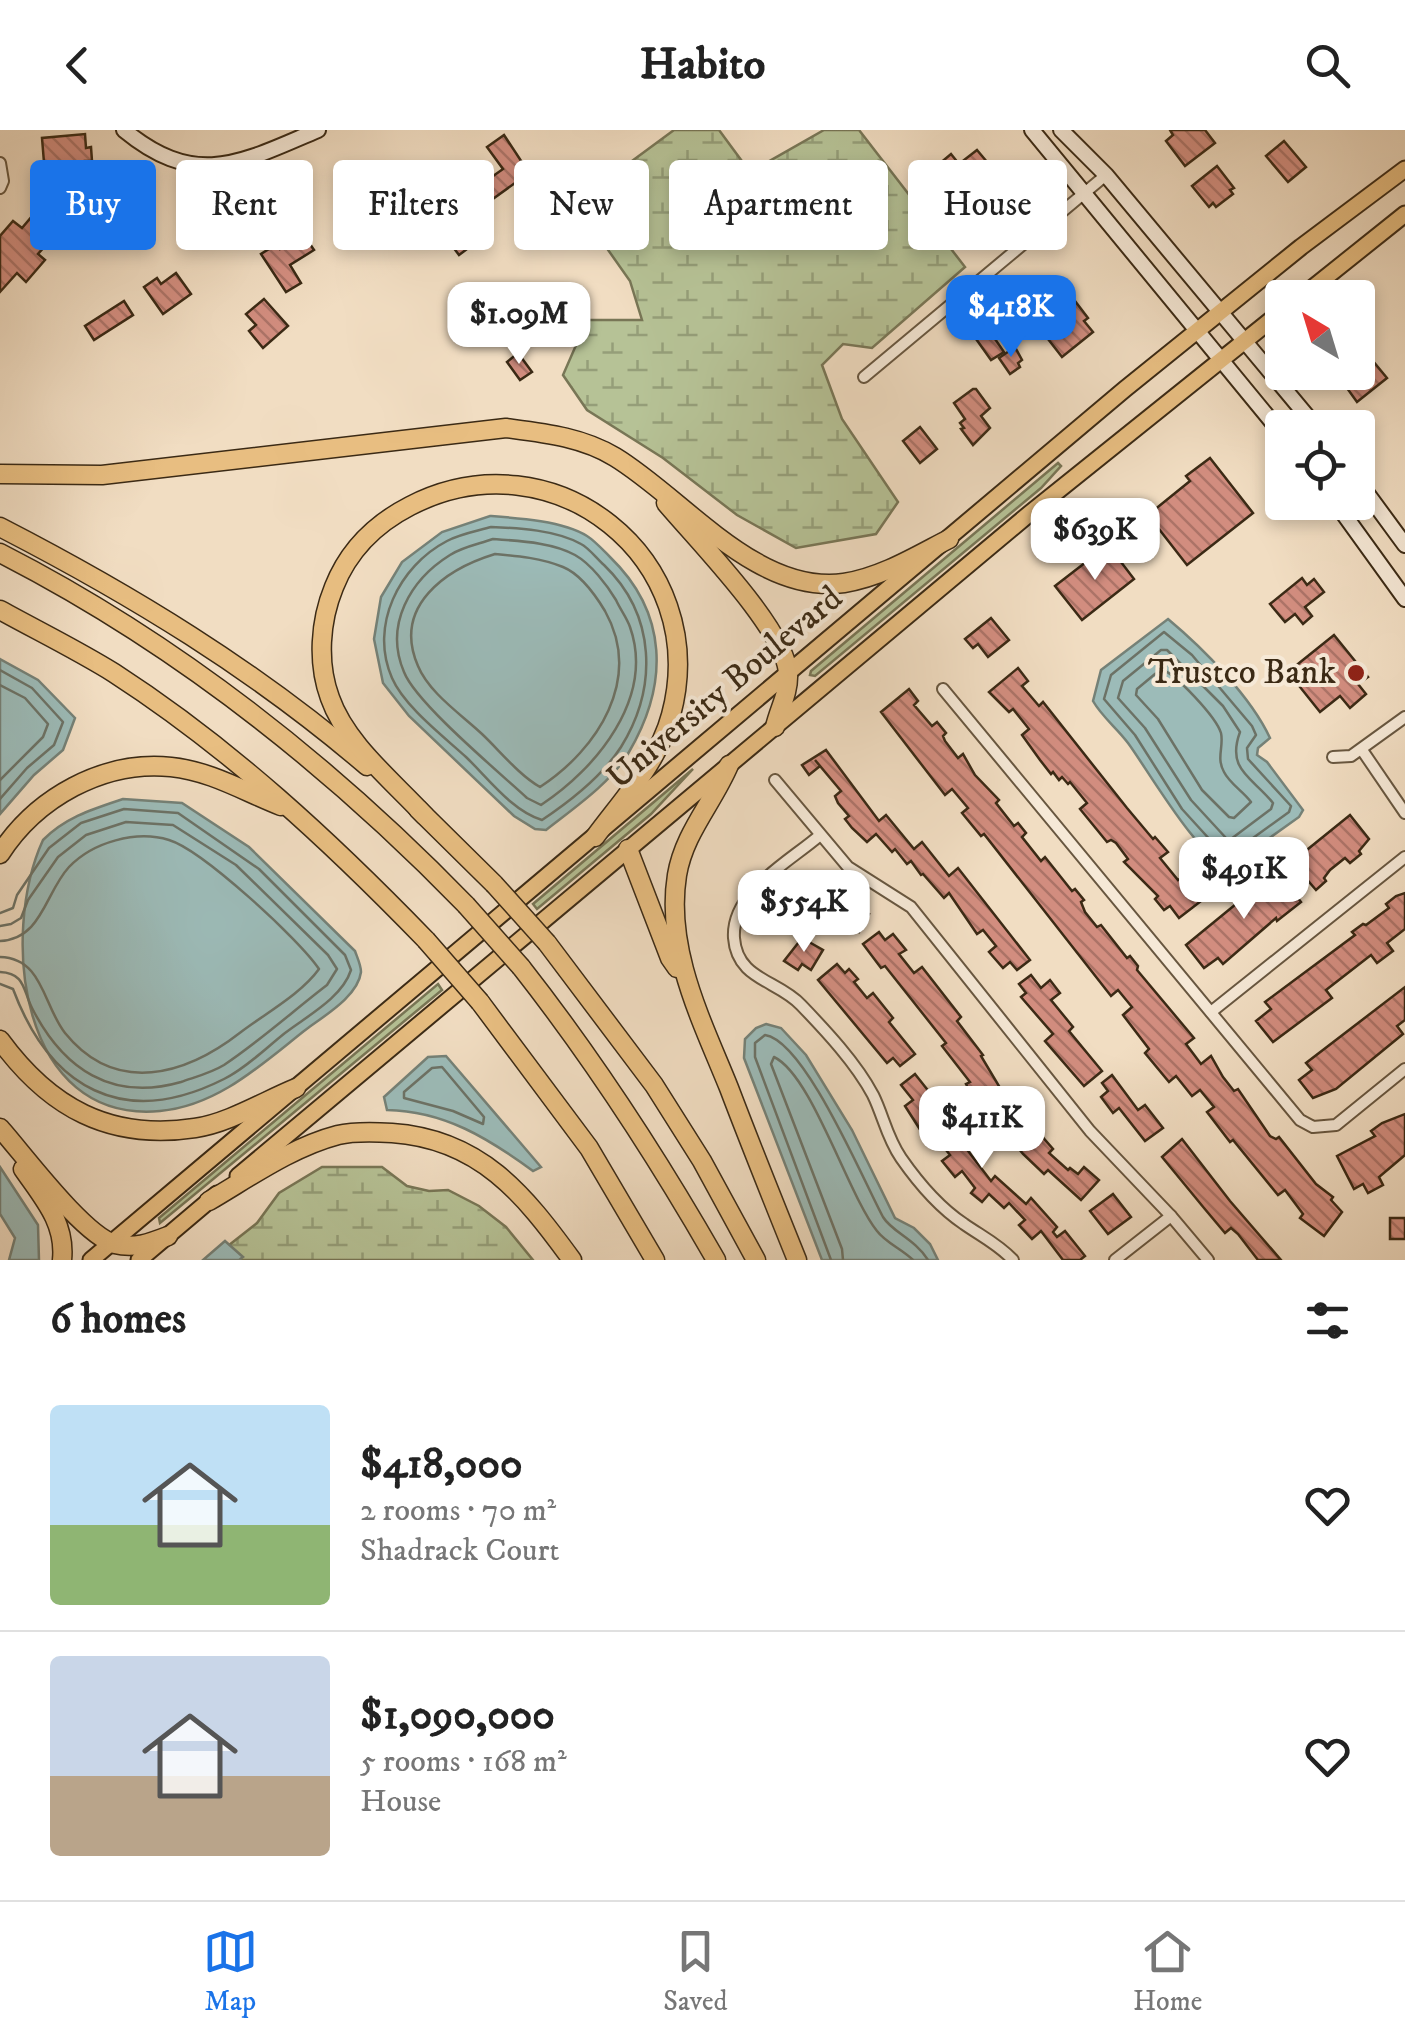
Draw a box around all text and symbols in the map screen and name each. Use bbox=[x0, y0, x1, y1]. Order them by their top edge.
text: Habito bbox=[640, 37, 765, 93]
icon: back bbox=[50, 38, 105, 93]
icon: search bbox=[1300, 38, 1355, 93]
chip: Buy bbox=[30, 160, 156, 250]
chip: Rent bbox=[176, 160, 313, 250]
chip: Filters bbox=[333, 160, 494, 250]
chip: New bbox=[514, 160, 649, 250]
chip: Apartment bbox=[669, 160, 888, 250]
chip: House bbox=[908, 160, 1067, 250]
pin: $418K bbox=[941, 275, 1081, 360]
north arrow bbox=[1265, 280, 1375, 390]
map controls bbox=[1265, 280, 1375, 520]
pin: $1.09M bbox=[438, 282, 600, 367]
text: $418K bbox=[968, 287, 1054, 327]
text: $1.09M bbox=[469, 294, 569, 334]
button: locate bbox=[1265, 410, 1375, 520]
pin: $639K bbox=[1025, 498, 1165, 583]
text: $639K bbox=[1053, 510, 1137, 550]
street label: University Boulevard bbox=[598, 576, 852, 799]
place label: Trustco Bank bbox=[1148, 651, 1336, 695]
marker: Trustco Bank bbox=[1345, 662, 1367, 684]
pin: $491K bbox=[1174, 837, 1314, 922]
text: $491K bbox=[1201, 849, 1287, 889]
pin: $554K bbox=[734, 870, 874, 955]
text: $554K bbox=[760, 882, 848, 922]
pin: $411K bbox=[912, 1086, 1052, 1171]
text: $411K bbox=[941, 1098, 1023, 1138]
icon: filters bbox=[1300, 1293, 1355, 1348]
text: 6 homes bbox=[50, 1294, 186, 1346]
text: $418,000 bbox=[360, 1439, 523, 1491]
icon: home bbox=[130, 1445, 250, 1565]
icon: heart bbox=[1300, 1478, 1355, 1533]
text: 2 rooms · 70 m² bbox=[360, 1491, 556, 1531]
text: Shadrack Court bbox=[360, 1531, 560, 1571]
text: $1,090,000 bbox=[360, 1690, 555, 1742]
icon: home bbox=[130, 1696, 250, 1816]
icon: heart bbox=[1300, 1729, 1355, 1784]
text: 5 rooms · 168 m² bbox=[360, 1742, 567, 1782]
text: House bbox=[360, 1782, 441, 1822]
tab: Map bbox=[203, 1924, 258, 2019]
tab: Saved bbox=[663, 1924, 728, 2019]
tab: Home bbox=[1133, 1924, 1202, 2019]

